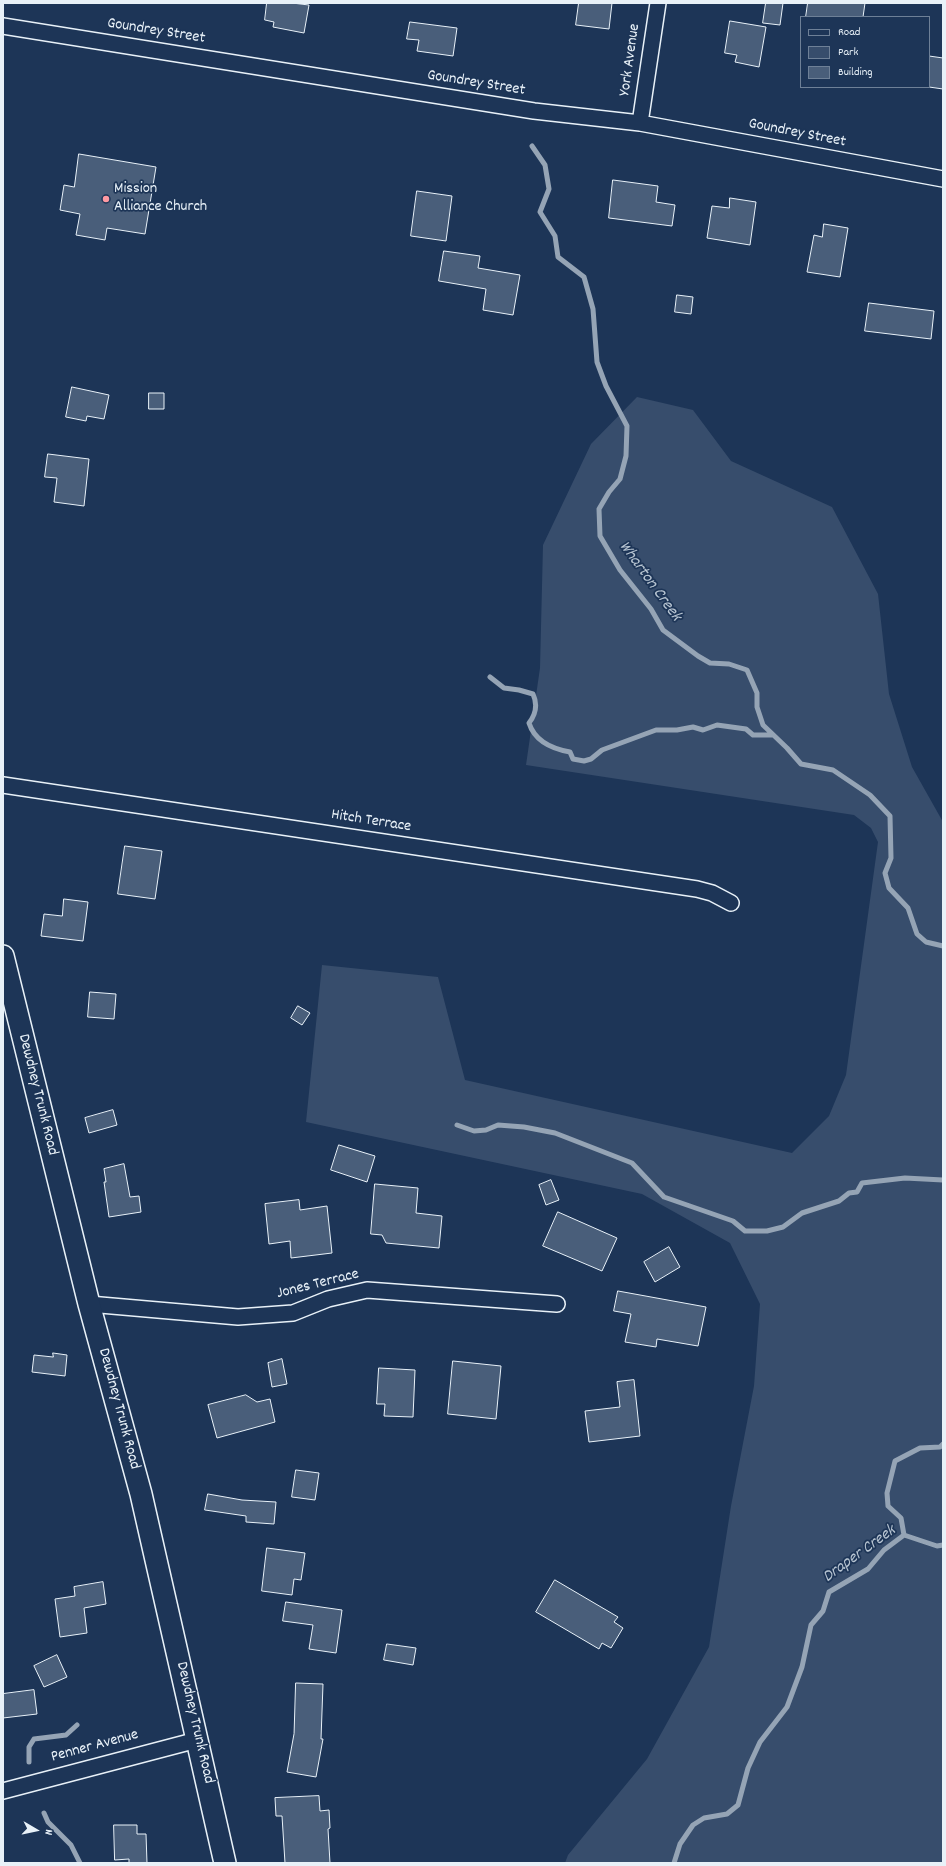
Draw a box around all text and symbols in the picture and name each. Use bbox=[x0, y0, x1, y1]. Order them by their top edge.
street label: Goundrey Street bbox=[106, 15, 206, 49]
legend bbox=[800, 16, 930, 88]
street label: York Avenue bbox=[616, 23, 646, 97]
text: Road bbox=[838, 24, 860, 41]
text: Park bbox=[838, 44, 858, 61]
text: Building bbox=[838, 64, 873, 81]
street label: Goundrey Street bbox=[426, 67, 526, 101]
street label: Goundrey Street bbox=[747, 115, 847, 153]
place label: Mission Alliance Church bbox=[114, 180, 207, 218]
marker: Mission Alliance Church bbox=[101, 194, 111, 204]
water label: Wharton Creek bbox=[613, 538, 685, 626]
street label: Hitch Terrace bbox=[330, 806, 412, 838]
street label: Dewdney Trunk Road bbox=[13, 1032, 61, 1158]
street label: Jones Terrace bbox=[275, 1266, 361, 1304]
street label: Dewdney Trunk Road bbox=[93, 1346, 143, 1472]
water label: Draper Creek bbox=[820, 1522, 900, 1588]
street label: Dewdney Trunk Road bbox=[171, 1660, 217, 1786]
street label: Penner Avenue bbox=[49, 1726, 141, 1768]
north arrow bbox=[16, 1810, 56, 1850]
text: N bbox=[40, 1828, 56, 1836]

